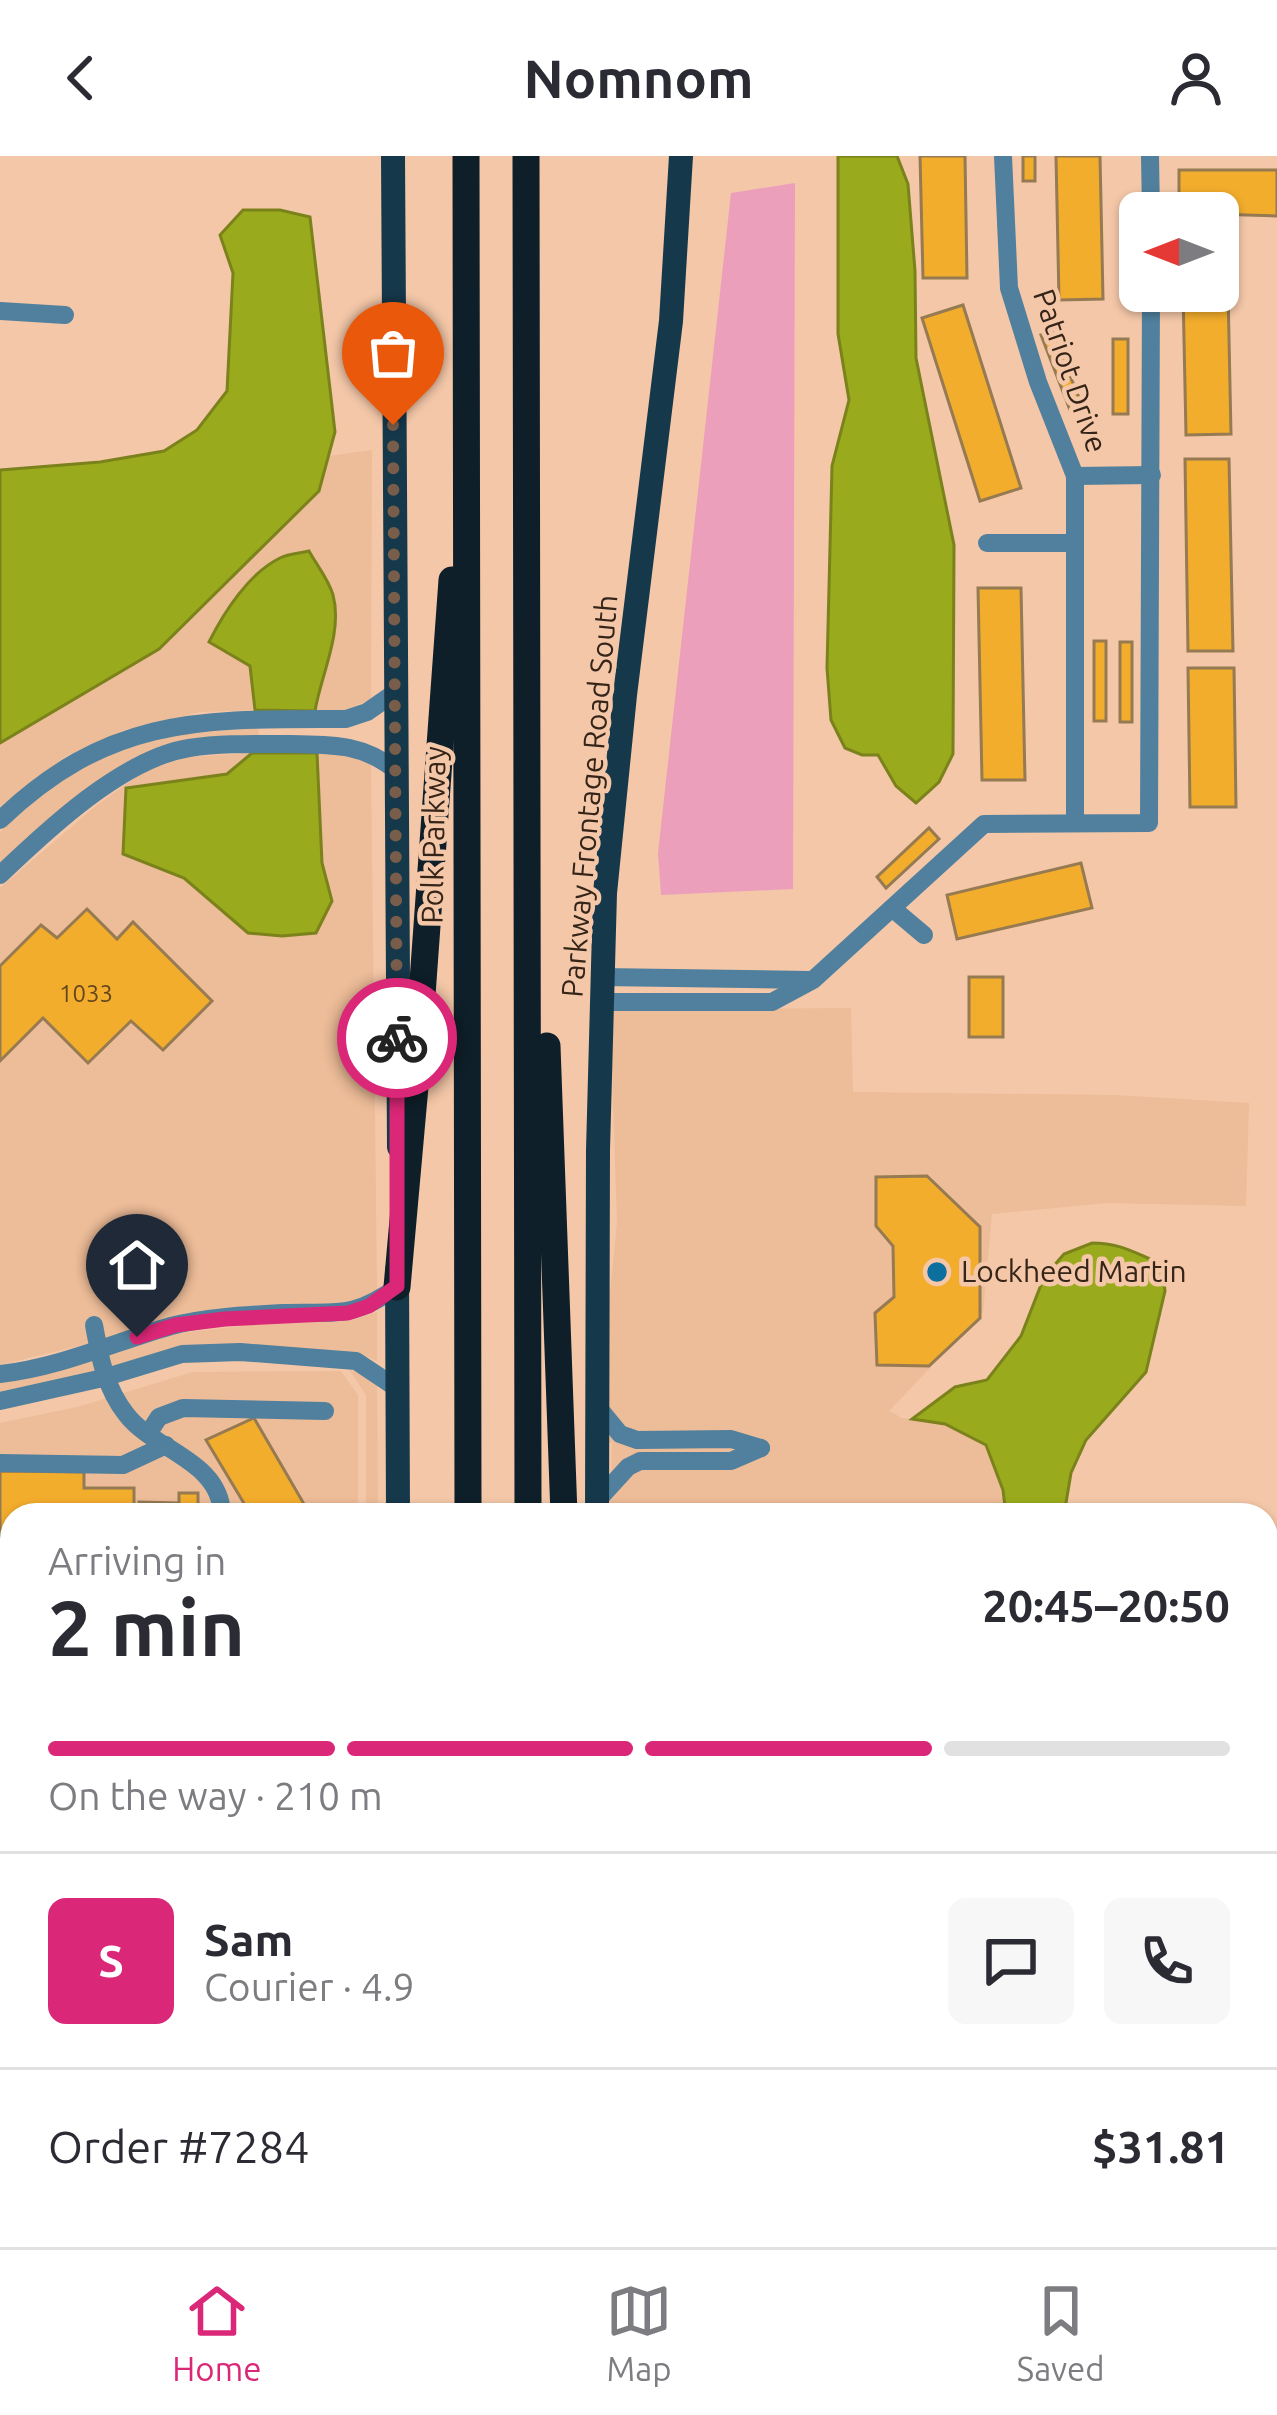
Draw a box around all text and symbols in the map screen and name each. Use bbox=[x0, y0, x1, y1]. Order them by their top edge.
icon: back bbox=[48, 45, 114, 111]
icon: person bbox=[1163, 45, 1229, 111]
text: Nomnom bbox=[524, 48, 754, 108]
north arrow bbox=[1119, 192, 1239, 312]
map controls bbox=[1119, 192, 1239, 312]
street label: Patriot Drive bbox=[1027, 284, 1115, 457]
pin bbox=[342, 302, 444, 425]
icon: bag bbox=[360, 320, 426, 386]
street label: Parkway Frontage Road South bbox=[554, 593, 624, 999]
street label: Polk Parkway bbox=[414, 746, 452, 924]
courier bbox=[337, 978, 457, 1098]
house number: 1033 bbox=[59, 980, 113, 1007]
icon: bike bbox=[364, 1005, 430, 1071]
pin bbox=[86, 1214, 188, 1337]
icon: home bbox=[104, 1232, 170, 1298]
place label: Lockheed Martin bbox=[961, 1254, 1187, 1288]
marker: Lockheed Martin bbox=[924, 1259, 950, 1285]
text: Arriving in bbox=[48, 1539, 226, 1582]
text: 20:45–20:50 bbox=[982, 1580, 1230, 1631]
text: 2 min bbox=[48, 1583, 245, 1671]
text: On the way · 210 m bbox=[48, 1774, 383, 1817]
button: chat bbox=[948, 1898, 1074, 2024]
button: phone bbox=[1104, 1898, 1230, 2024]
text: Sam bbox=[204, 1914, 293, 1965]
text: S bbox=[98, 1935, 124, 1986]
text: Courier · 4.9 bbox=[204, 1965, 415, 2008]
text: Order #7284 bbox=[48, 2121, 310, 2172]
text: $31.81 bbox=[1092, 2121, 1230, 2172]
tab: Home bbox=[172, 2278, 261, 2387]
tab: Map bbox=[606, 2278, 672, 2387]
tab: Saved bbox=[1017, 2278, 1105, 2387]

